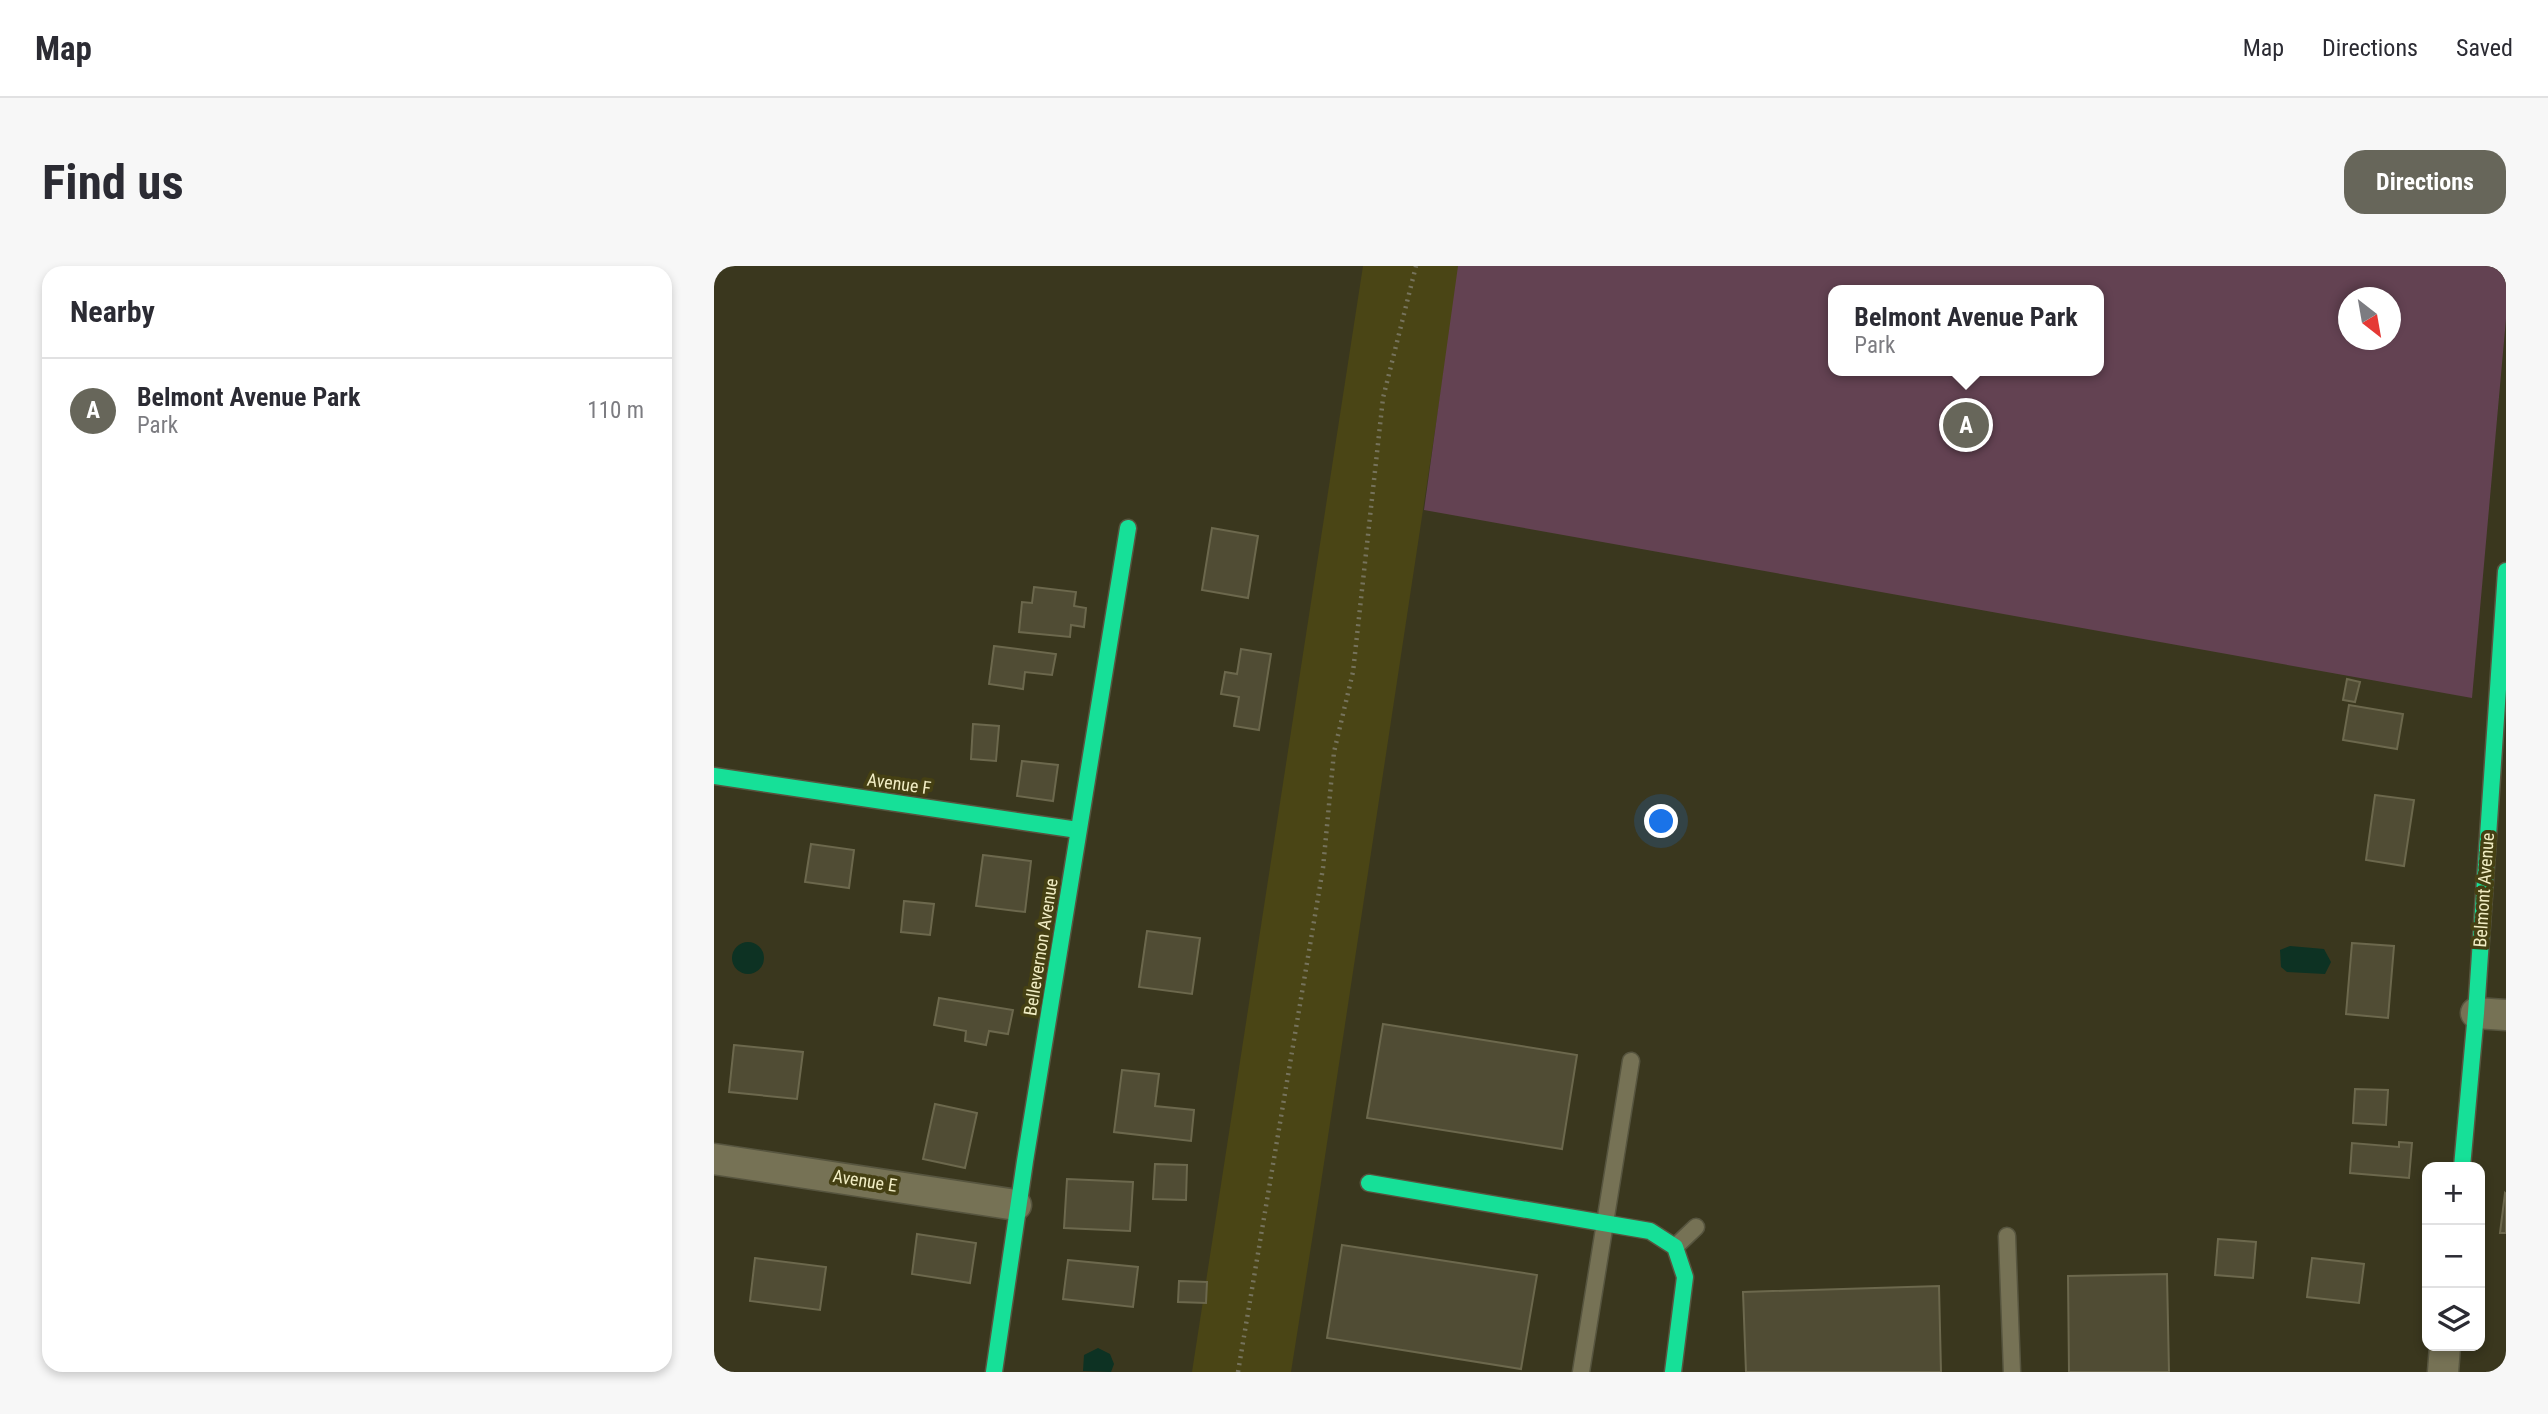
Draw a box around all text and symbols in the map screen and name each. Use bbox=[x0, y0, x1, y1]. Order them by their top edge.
text: Map bbox=[35, 29, 92, 68]
text: Map bbox=[2243, 34, 2284, 62]
text: Directions bbox=[2322, 34, 2418, 62]
text: Saved bbox=[2456, 34, 2513, 62]
button: Directions bbox=[2344, 150, 2506, 214]
text: Find us bbox=[42, 154, 184, 211]
popup bbox=[1828, 285, 2104, 376]
north arrow bbox=[2338, 287, 2401, 350]
text: Nearby bbox=[70, 294, 155, 329]
text: Belmont Avenue Park bbox=[1854, 302, 2078, 332]
text: Park bbox=[1854, 332, 1895, 359]
text: Belmont Avenue Park bbox=[137, 382, 360, 412]
text: A bbox=[86, 397, 100, 424]
text: 110 m bbox=[587, 397, 644, 424]
pin: A bbox=[1943, 399, 1989, 451]
text: Park bbox=[137, 412, 178, 439]
street label: Avenue F bbox=[866, 769, 933, 798]
your location bbox=[1644, 804, 1678, 838]
street label: Belmont Avenue bbox=[2469, 832, 2498, 948]
street label: Bellevernon Avenue bbox=[1019, 877, 1062, 1017]
map controls bbox=[2422, 1162, 2485, 1351]
button: + bbox=[2422, 1162, 2485, 1225]
street label: Avenue E bbox=[831, 1165, 899, 1196]
button: − bbox=[2422, 1225, 2485, 1288]
button: layers bbox=[2422, 1288, 2485, 1351]

